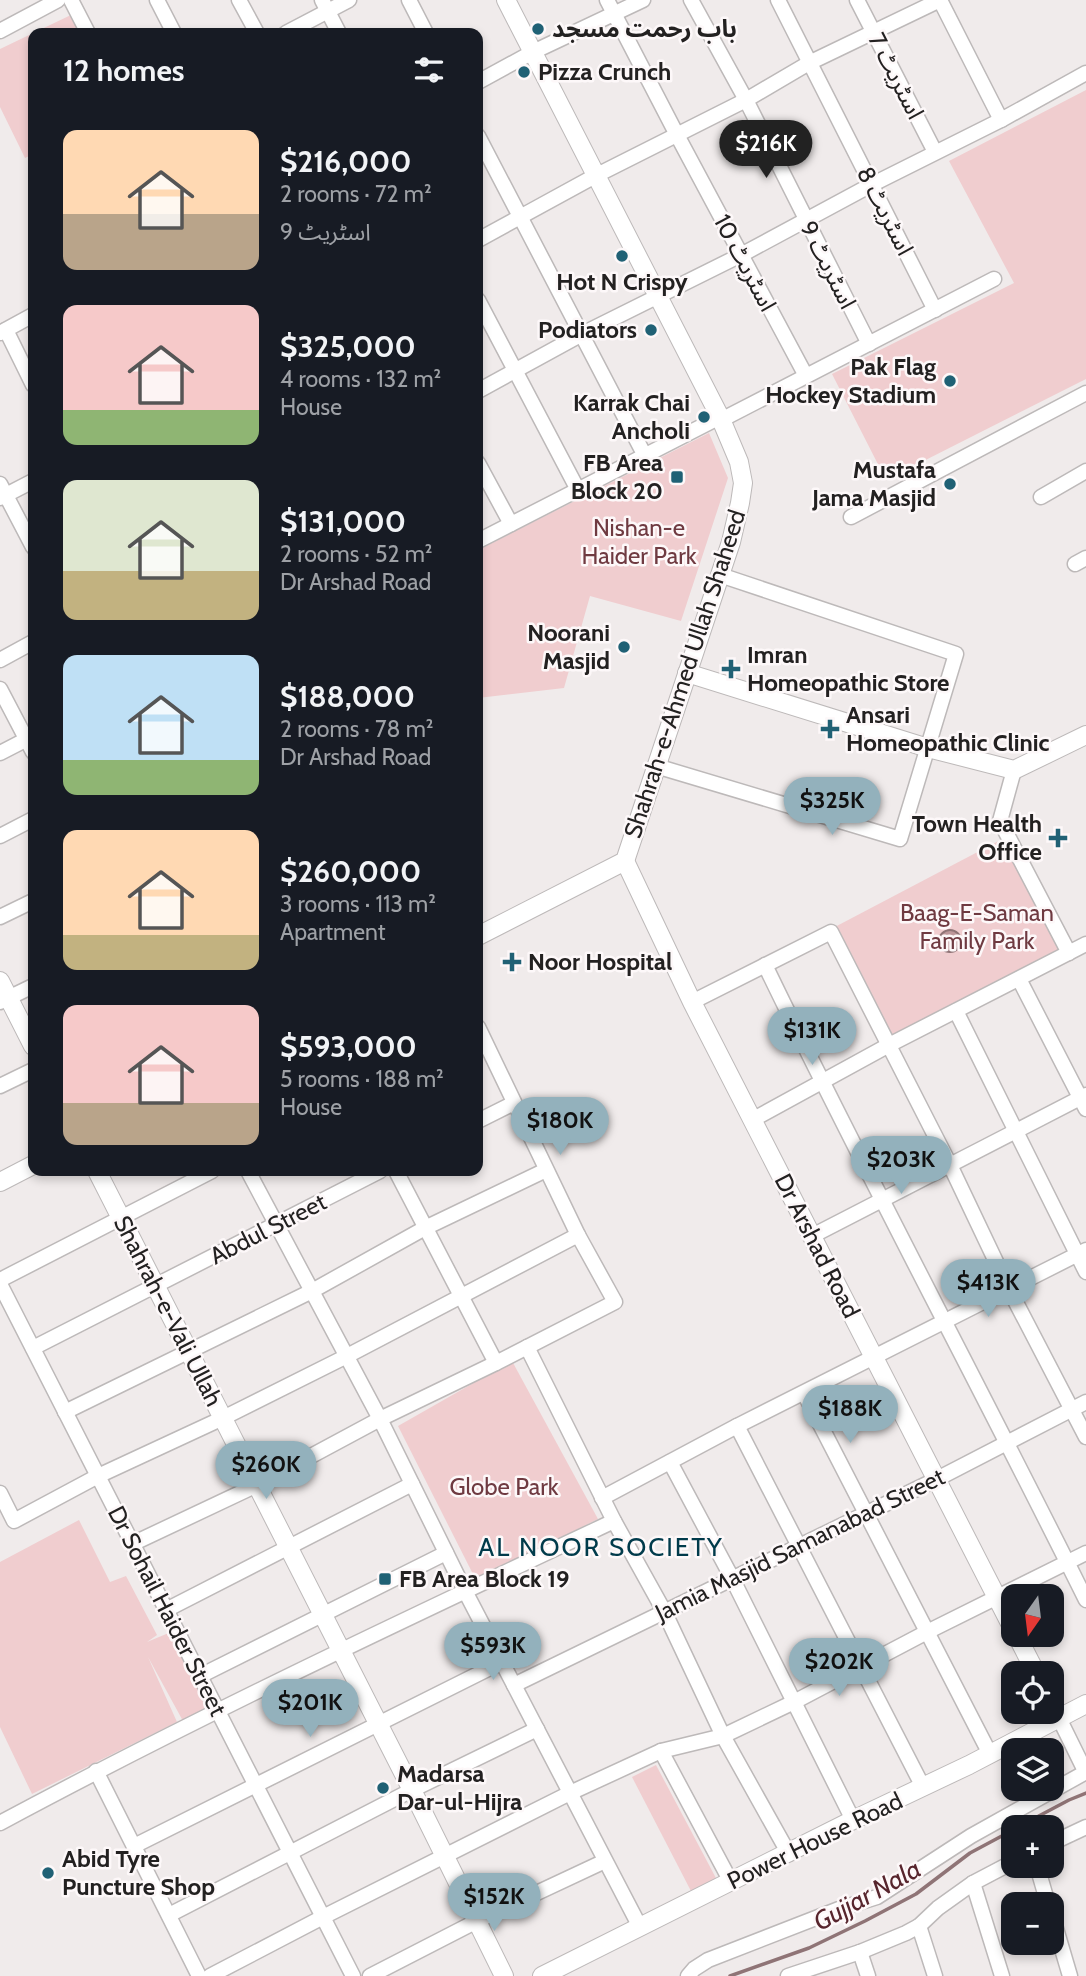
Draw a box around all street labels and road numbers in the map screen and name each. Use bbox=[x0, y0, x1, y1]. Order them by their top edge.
street label: اسٹریٹ 7 bbox=[862, 28, 931, 124]
street label: اسٹریٹ 8 bbox=[851, 162, 920, 260]
street label: اسٹریٹ 10 bbox=[708, 209, 783, 316]
street label: اسٹریٹ 9 bbox=[794, 216, 863, 314]
street label: Shahrah-e-Ahmed Ullah Shaheed bbox=[618, 506, 751, 842]
street label: Dr Arshad Road bbox=[769, 1169, 866, 1323]
street label: Abdul Street bbox=[205, 1187, 331, 1270]
street label: Shahrah-e-Vali Ullah bbox=[108, 1211, 229, 1411]
street label: Jamia Masjid Samanabad Street bbox=[649, 1462, 949, 1628]
street label: Dr Sohail Haider Street bbox=[102, 1501, 233, 1721]
street label: Power House Road bbox=[723, 1786, 907, 1895]

